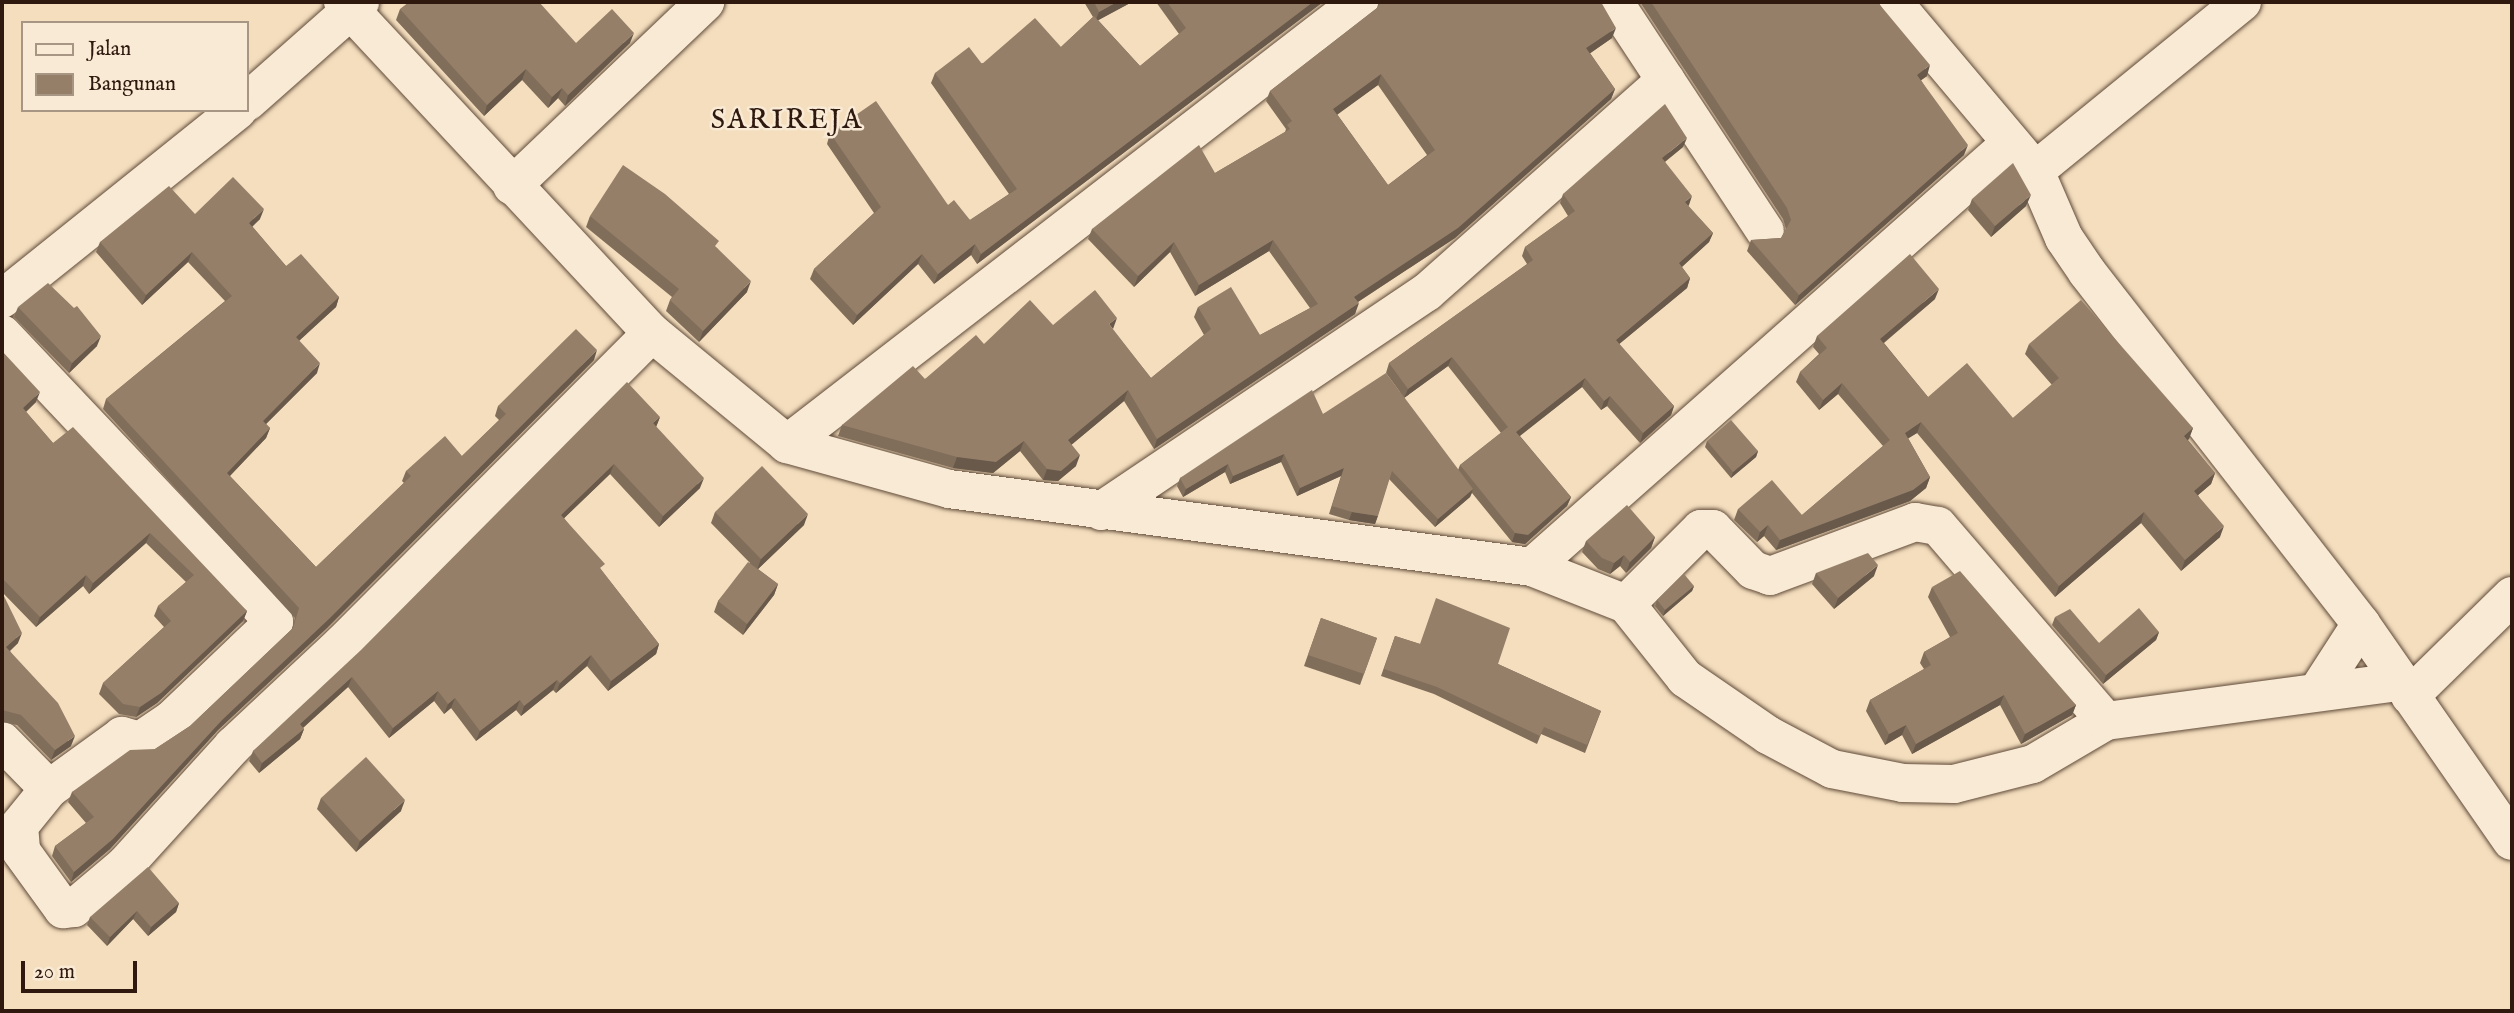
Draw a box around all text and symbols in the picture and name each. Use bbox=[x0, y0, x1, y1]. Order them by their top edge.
legend bbox=[21, 21, 248, 112]
text: Jalan bbox=[88, 36, 131, 63]
text: Bangunan bbox=[88, 71, 176, 98]
district label: SARIREJA bbox=[712, 104, 862, 138]
scale bar bbox=[24, 946, 140, 990]
text: 20 m bbox=[34, 959, 75, 986]

